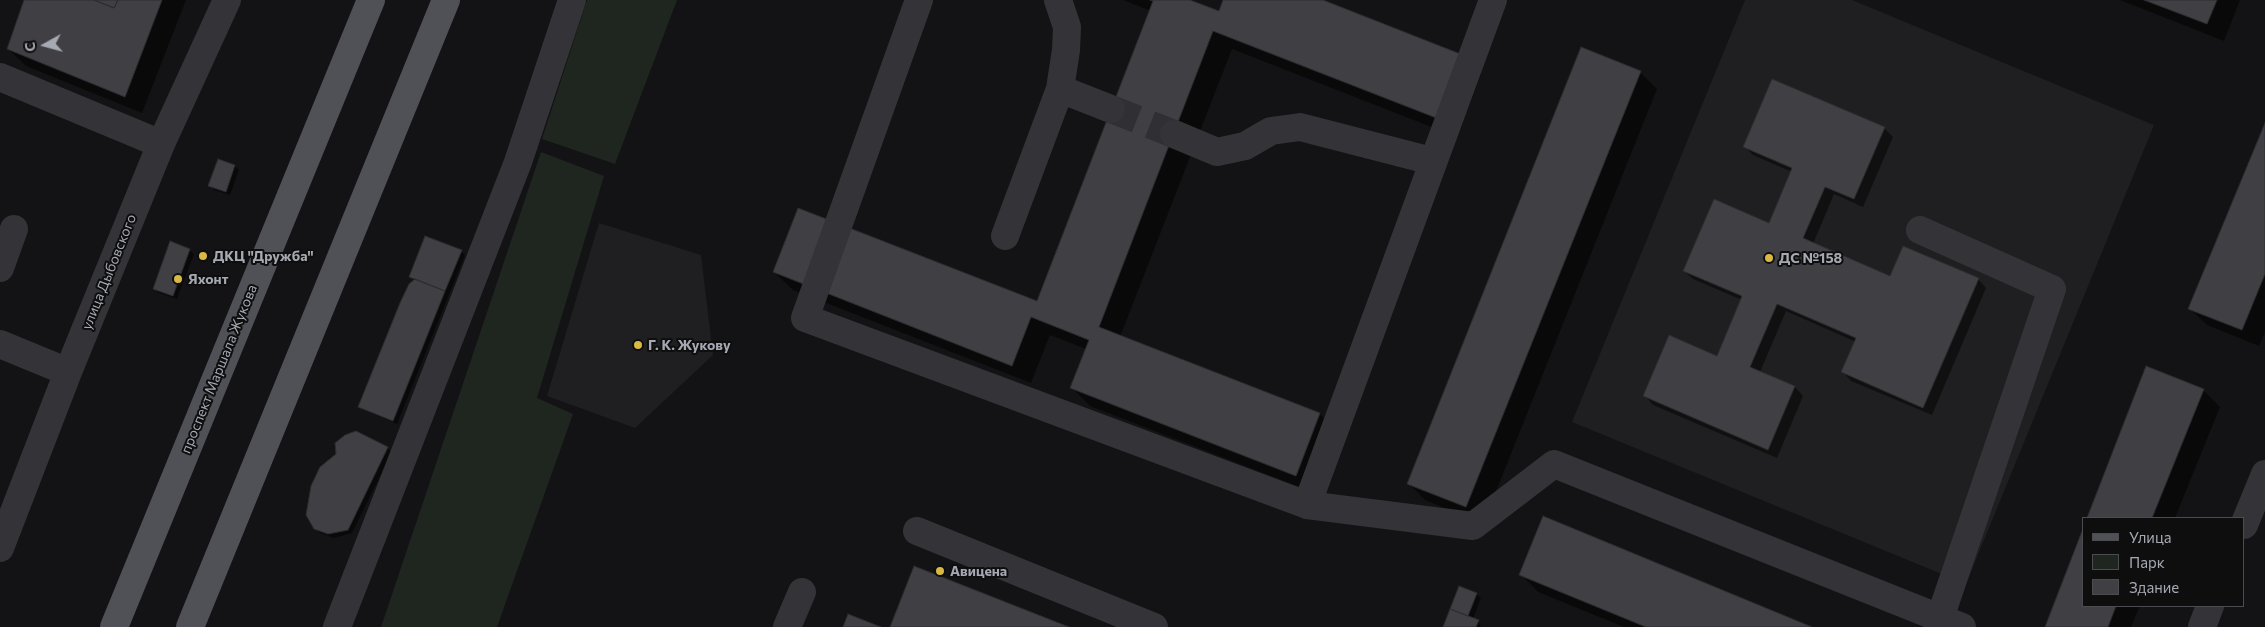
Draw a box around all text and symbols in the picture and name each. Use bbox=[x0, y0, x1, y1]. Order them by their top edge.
north arrow bbox=[20, 20, 70, 70]
text: С bbox=[21, 41, 39, 53]
street label: улица Дыбовского bbox=[78, 212, 140, 332]
place label: ДКЦ "Дружба" bbox=[213, 248, 314, 264]
marker: ДКЦ "Дружба" bbox=[197, 250, 209, 262]
place label: ДС №158 bbox=[1779, 250, 1842, 266]
marker: ДС №158 bbox=[1763, 252, 1775, 264]
place label: Яхонт bbox=[188, 271, 228, 287]
marker: Яхонт bbox=[172, 273, 184, 285]
street label: проспект Маршала Жукова bbox=[177, 282, 261, 456]
place label: Г. К. Жукову bbox=[648, 337, 731, 353]
marker: Г. К. Жукову bbox=[632, 339, 644, 351]
legend bbox=[2082, 517, 2245, 607]
text: Улица bbox=[2129, 528, 2171, 546]
text: Парк bbox=[2129, 553, 2165, 571]
place label: Авицена bbox=[950, 563, 1007, 579]
marker: Авицена bbox=[934, 565, 946, 577]
text: Здание bbox=[2129, 578, 2179, 596]

